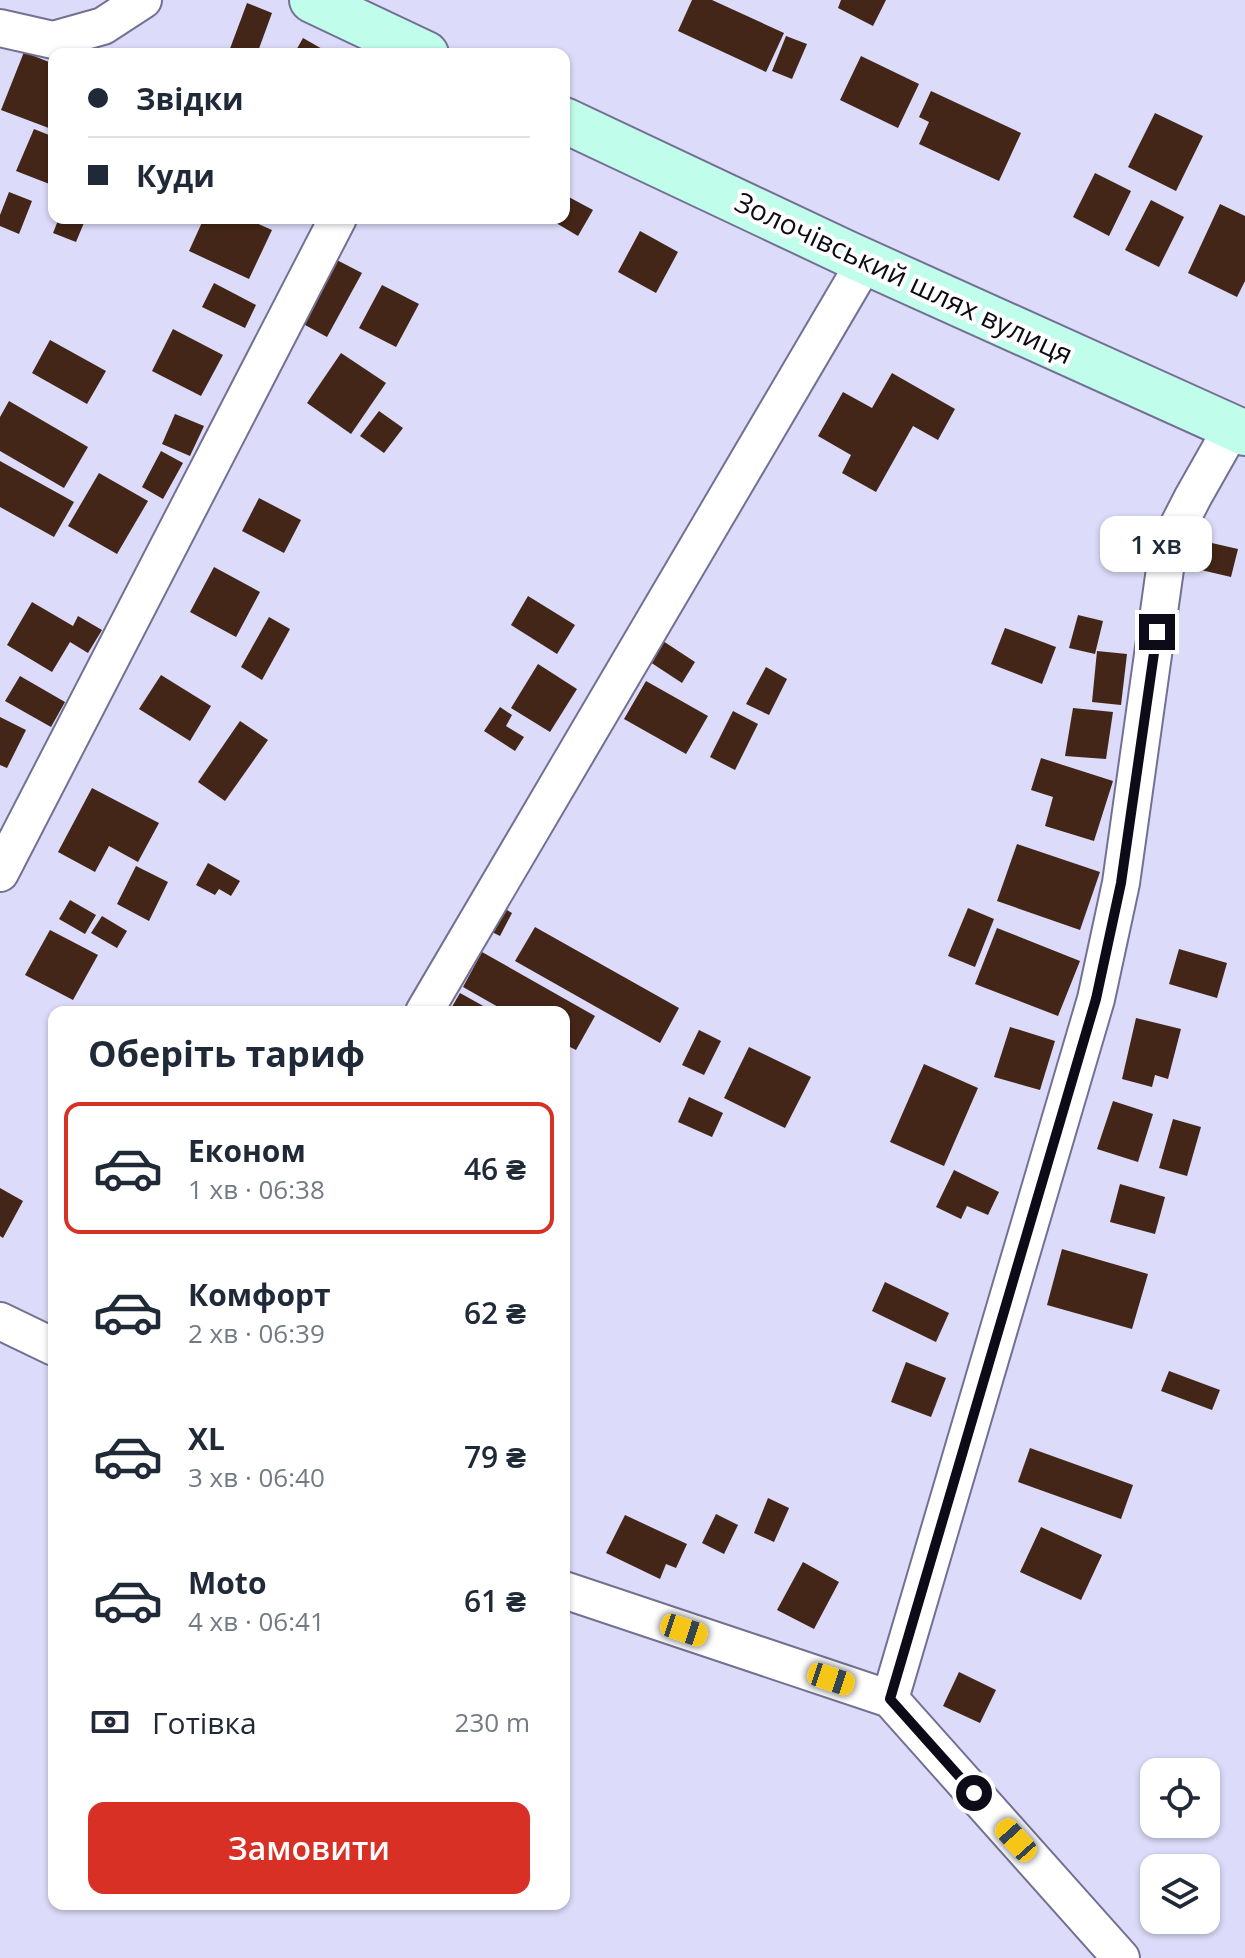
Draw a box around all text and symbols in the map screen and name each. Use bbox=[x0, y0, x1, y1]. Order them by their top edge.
text: Звідки bbox=[136, 78, 244, 119]
text: Куди bbox=[136, 155, 215, 196]
street label: Золочівський шлях вулиця bbox=[729, 182, 1080, 372]
callout: 1 хв bbox=[1101, 516, 1213, 572]
text: 1 хв bbox=[1130, 526, 1182, 562]
route end bbox=[1139, 614, 1175, 650]
text: Оберіть тариф bbox=[88, 1029, 365, 1078]
text: Економ bbox=[188, 1130, 306, 1171]
icon: car bbox=[92, 1132, 164, 1204]
text: 46 ₴ bbox=[464, 1148, 526, 1189]
text: 1 хв · 06:38 bbox=[188, 1171, 325, 1207]
text: Комфорт bbox=[188, 1274, 331, 1315]
icon: car bbox=[92, 1276, 164, 1348]
text: 62 ₴ bbox=[464, 1292, 526, 1333]
text: 2 хв · 06:39 bbox=[188, 1315, 325, 1351]
text: XL bbox=[188, 1418, 225, 1459]
icon: car bbox=[92, 1420, 164, 1492]
text: 79 ₴ bbox=[464, 1436, 526, 1477]
text: 3 хв · 06:40 bbox=[188, 1459, 325, 1495]
text: Moto bbox=[188, 1562, 266, 1603]
icon: car bbox=[92, 1564, 164, 1636]
text: 61 ₴ bbox=[464, 1580, 526, 1621]
text: 4 хв · 06:41 bbox=[188, 1603, 325, 1639]
car bbox=[657, 1611, 711, 1649]
car bbox=[804, 1660, 858, 1698]
icon: cash bbox=[88, 1700, 132, 1744]
text: Готівка bbox=[152, 1702, 257, 1743]
text: 230 m bbox=[455, 1704, 530, 1740]
map controls bbox=[1140, 1758, 1220, 1934]
button: locate bbox=[1140, 1758, 1220, 1838]
route start bbox=[956, 1775, 992, 1811]
button: Замовити bbox=[88, 1802, 530, 1894]
car bbox=[991, 1814, 1041, 1866]
button: layers bbox=[1140, 1854, 1220, 1934]

